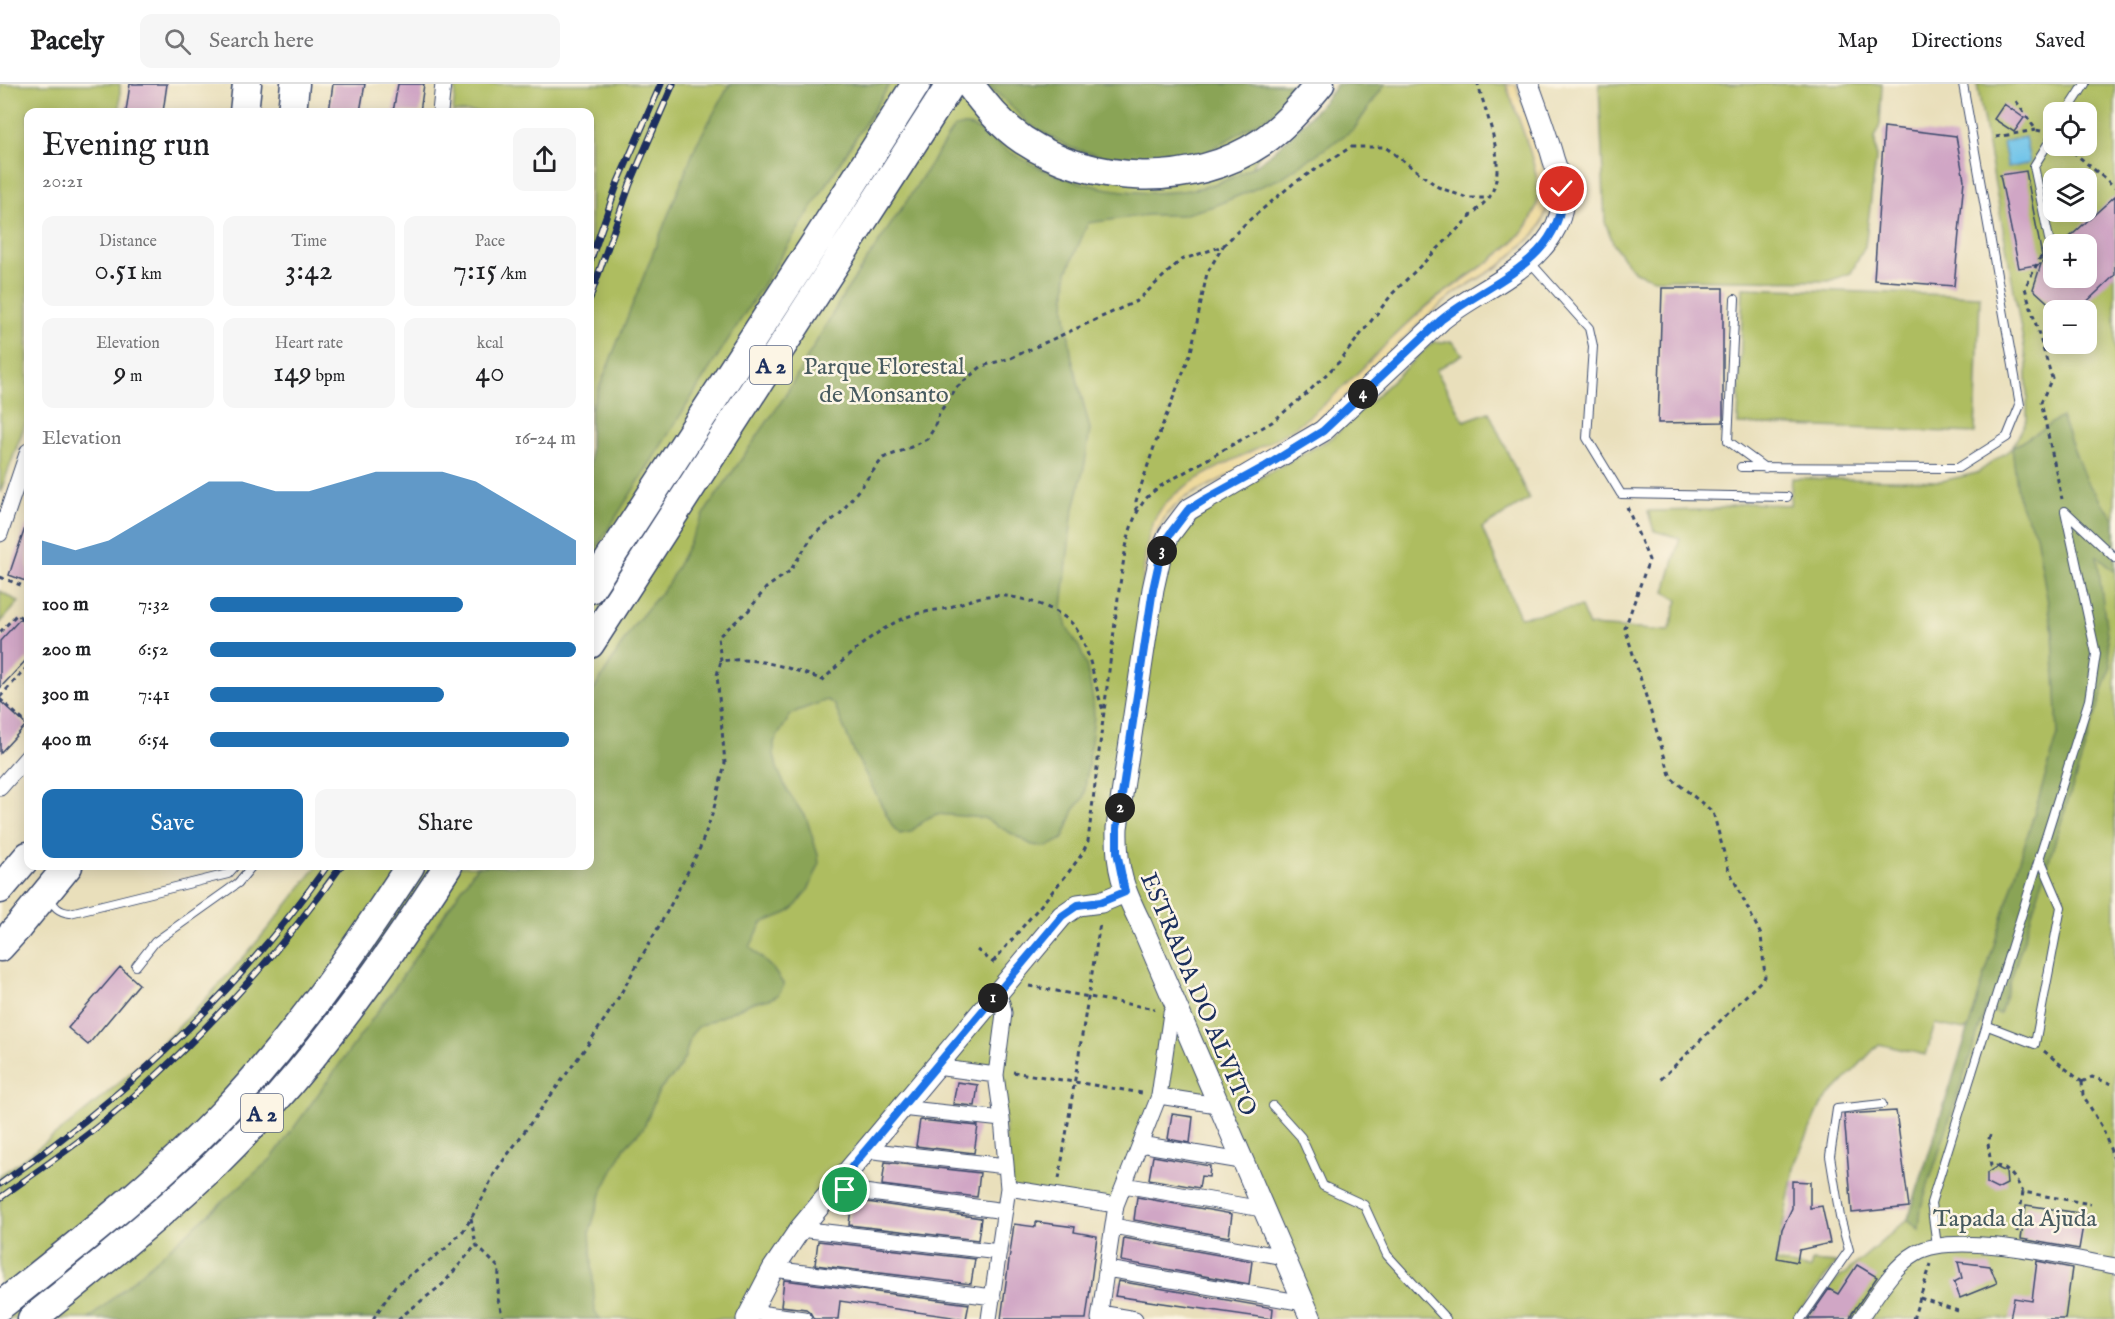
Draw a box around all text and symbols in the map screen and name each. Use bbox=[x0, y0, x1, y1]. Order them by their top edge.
search box bbox=[140, 14, 560, 68]
text: Pacely bbox=[30, 24, 104, 59]
icon: search bbox=[161, 25, 194, 58]
text: Search here bbox=[209, 27, 314, 55]
text: Map bbox=[1838, 28, 1878, 55]
text: Directions bbox=[1911, 28, 2002, 55]
text: Saved bbox=[2035, 28, 2085, 55]
map controls bbox=[2043, 102, 2097, 354]
button: locate bbox=[2043, 102, 2097, 156]
text: Evening run bbox=[42, 125, 210, 167]
button: share bbox=[513, 128, 576, 191]
pin bbox=[1536, 163, 1587, 214]
button: layers bbox=[2043, 168, 2097, 222]
text: 20:21 bbox=[42, 169, 83, 194]
icon: check bbox=[1545, 172, 1578, 205]
text: Distance bbox=[99, 232, 157, 252]
text: Time bbox=[291, 232, 327, 252]
text: Pace bbox=[475, 232, 505, 252]
button: + bbox=[2043, 234, 2097, 288]
text: 0.51 bbox=[94, 252, 137, 290]
text: 3:42 bbox=[285, 252, 333, 290]
text: 7:15 bbox=[453, 252, 497, 290]
text: km bbox=[137, 265, 162, 285]
text: /km bbox=[497, 265, 527, 285]
button: − bbox=[2043, 300, 2097, 354]
text: Elevation bbox=[96, 334, 160, 354]
text: Heart rate bbox=[275, 334, 343, 354]
text: kcal bbox=[477, 334, 503, 354]
road number: A 2 bbox=[750, 346, 792, 384]
park label: Parque Florestal de Monsanto bbox=[803, 352, 965, 411]
text: 9 bbox=[114, 354, 127, 392]
text: 149 bbox=[273, 354, 312, 392]
text: 40 bbox=[475, 354, 505, 392]
text: m bbox=[127, 367, 142, 387]
text: bpm bbox=[312, 367, 345, 387]
pin: 4 bbox=[1348, 379, 1378, 409]
text: 4 bbox=[1359, 384, 1367, 404]
text: Elevation bbox=[42, 426, 121, 451]
text: 16–24 m bbox=[514, 426, 576, 451]
pin: 3 bbox=[1147, 536, 1177, 566]
text: 3 bbox=[1159, 541, 1165, 561]
text: 100 m bbox=[42, 592, 89, 617]
text: 7:32 bbox=[138, 592, 169, 617]
text: 200 m bbox=[42, 637, 91, 662]
text: 6:52 bbox=[138, 637, 168, 662]
text: 300 m bbox=[42, 682, 89, 707]
text: 7:41 bbox=[138, 682, 170, 707]
text: 400 m bbox=[42, 727, 91, 752]
text: 6:54 bbox=[138, 727, 169, 752]
button: Save bbox=[42, 789, 303, 858]
button: Share bbox=[315, 789, 576, 858]
pin: 2 bbox=[1105, 793, 1135, 823]
text: 2 bbox=[1116, 798, 1124, 818]
street label: ESTRADA DO ALVITO bbox=[1132, 868, 1263, 1121]
pin: 1 bbox=[978, 983, 1008, 1013]
text: 1 bbox=[990, 988, 996, 1008]
road number: A 2 bbox=[241, 1094, 283, 1132]
pin bbox=[819, 1164, 870, 1215]
icon: arrive bbox=[828, 1173, 861, 1206]
park label: Tapada da Ajuda bbox=[1933, 1204, 2098, 1235]

